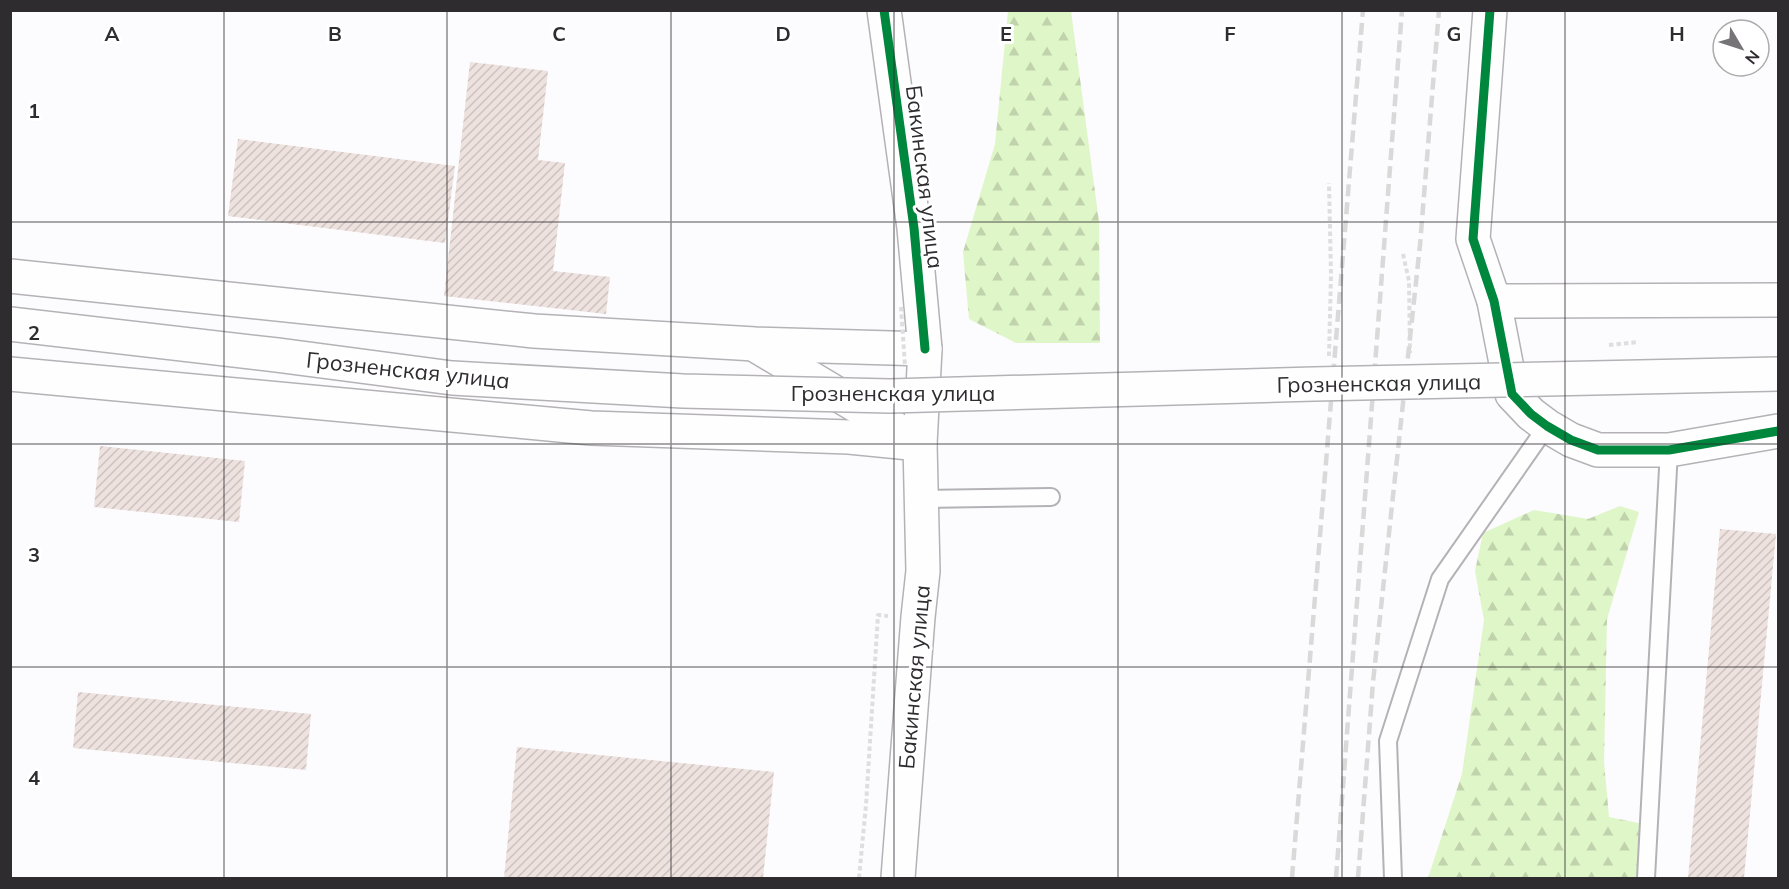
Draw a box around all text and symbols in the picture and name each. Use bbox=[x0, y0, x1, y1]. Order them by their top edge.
north arrow bbox=[1711, 18, 1771, 78]
text: A bbox=[105, 21, 120, 46]
text: B bbox=[328, 21, 342, 46]
text: C bbox=[552, 21, 566, 46]
text: D bbox=[775, 21, 791, 46]
text: E bbox=[1000, 21, 1012, 46]
text: F bbox=[1224, 21, 1236, 46]
text: G bbox=[1447, 21, 1461, 46]
text: H bbox=[1669, 21, 1685, 46]
text: N bbox=[1741, 46, 1764, 68]
street label: Бакинская улица bbox=[900, 84, 950, 270]
text: 1 bbox=[28, 98, 40, 123]
text: 2 bbox=[28, 320, 40, 345]
street label: Грозненская улица bbox=[305, 345, 511, 395]
street label: Грозненская улица bbox=[1276, 367, 1482, 399]
street label: Грозненская улица bbox=[791, 379, 995, 407]
text: 3 bbox=[28, 542, 40, 567]
street label: Бакинская улица bbox=[892, 584, 936, 770]
text: 4 bbox=[28, 765, 40, 790]

